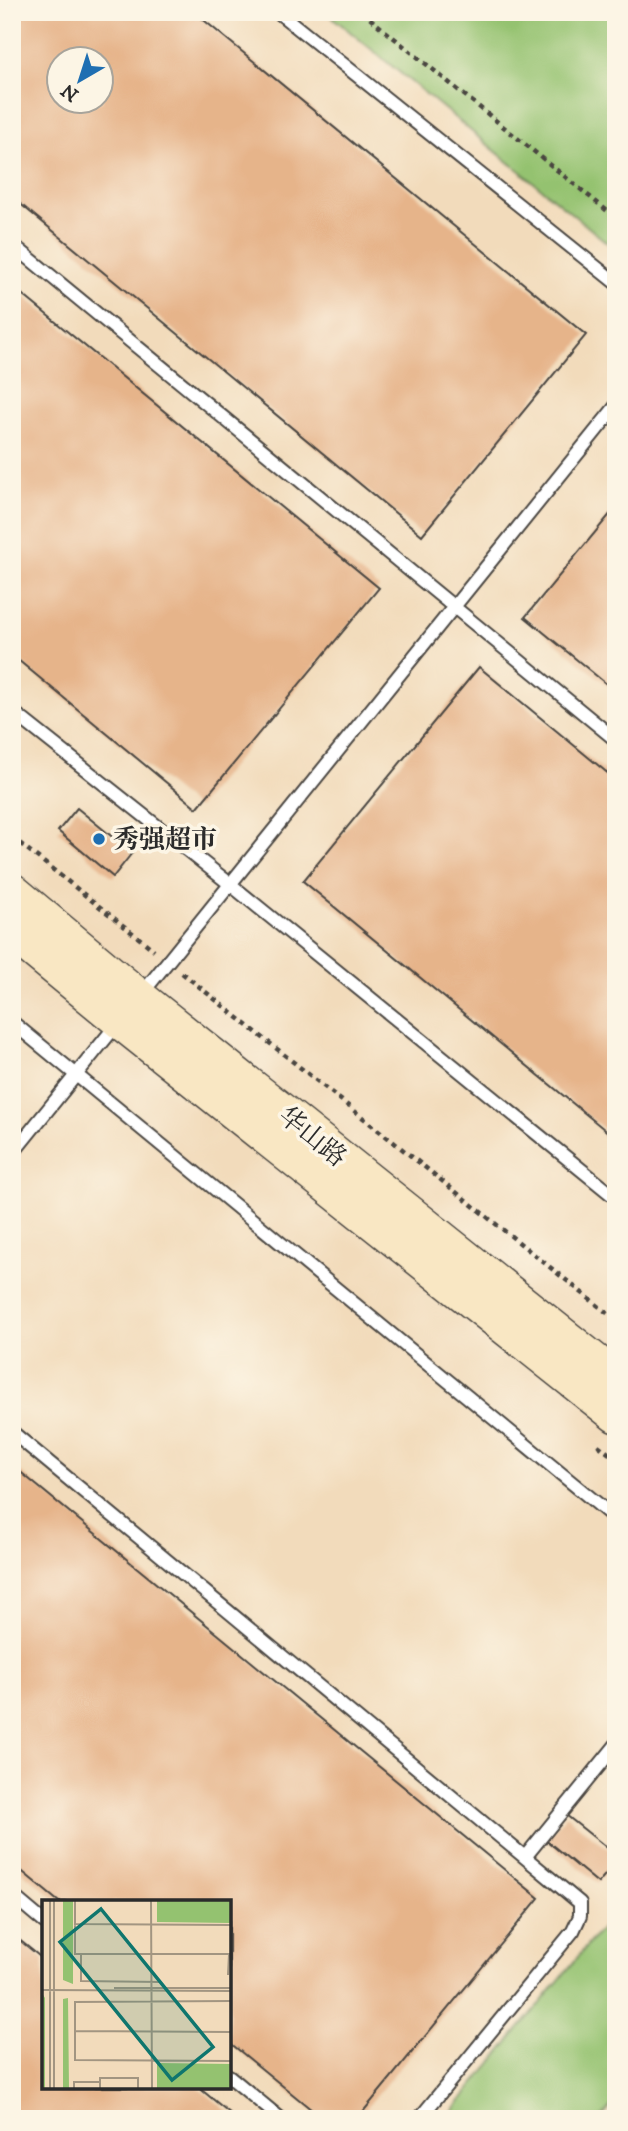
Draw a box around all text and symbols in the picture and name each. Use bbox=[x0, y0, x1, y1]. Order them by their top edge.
north arrow bbox=[46, 46, 116, 116]
text: N bbox=[57, 78, 84, 106]
place label: 秀强超市 bbox=[113, 824, 217, 857]
marker: 秀强超市 bbox=[91, 831, 107, 847]
street label: 华山路 bbox=[271, 1100, 353, 1175]
inset map bbox=[42, 1900, 231, 2089]

